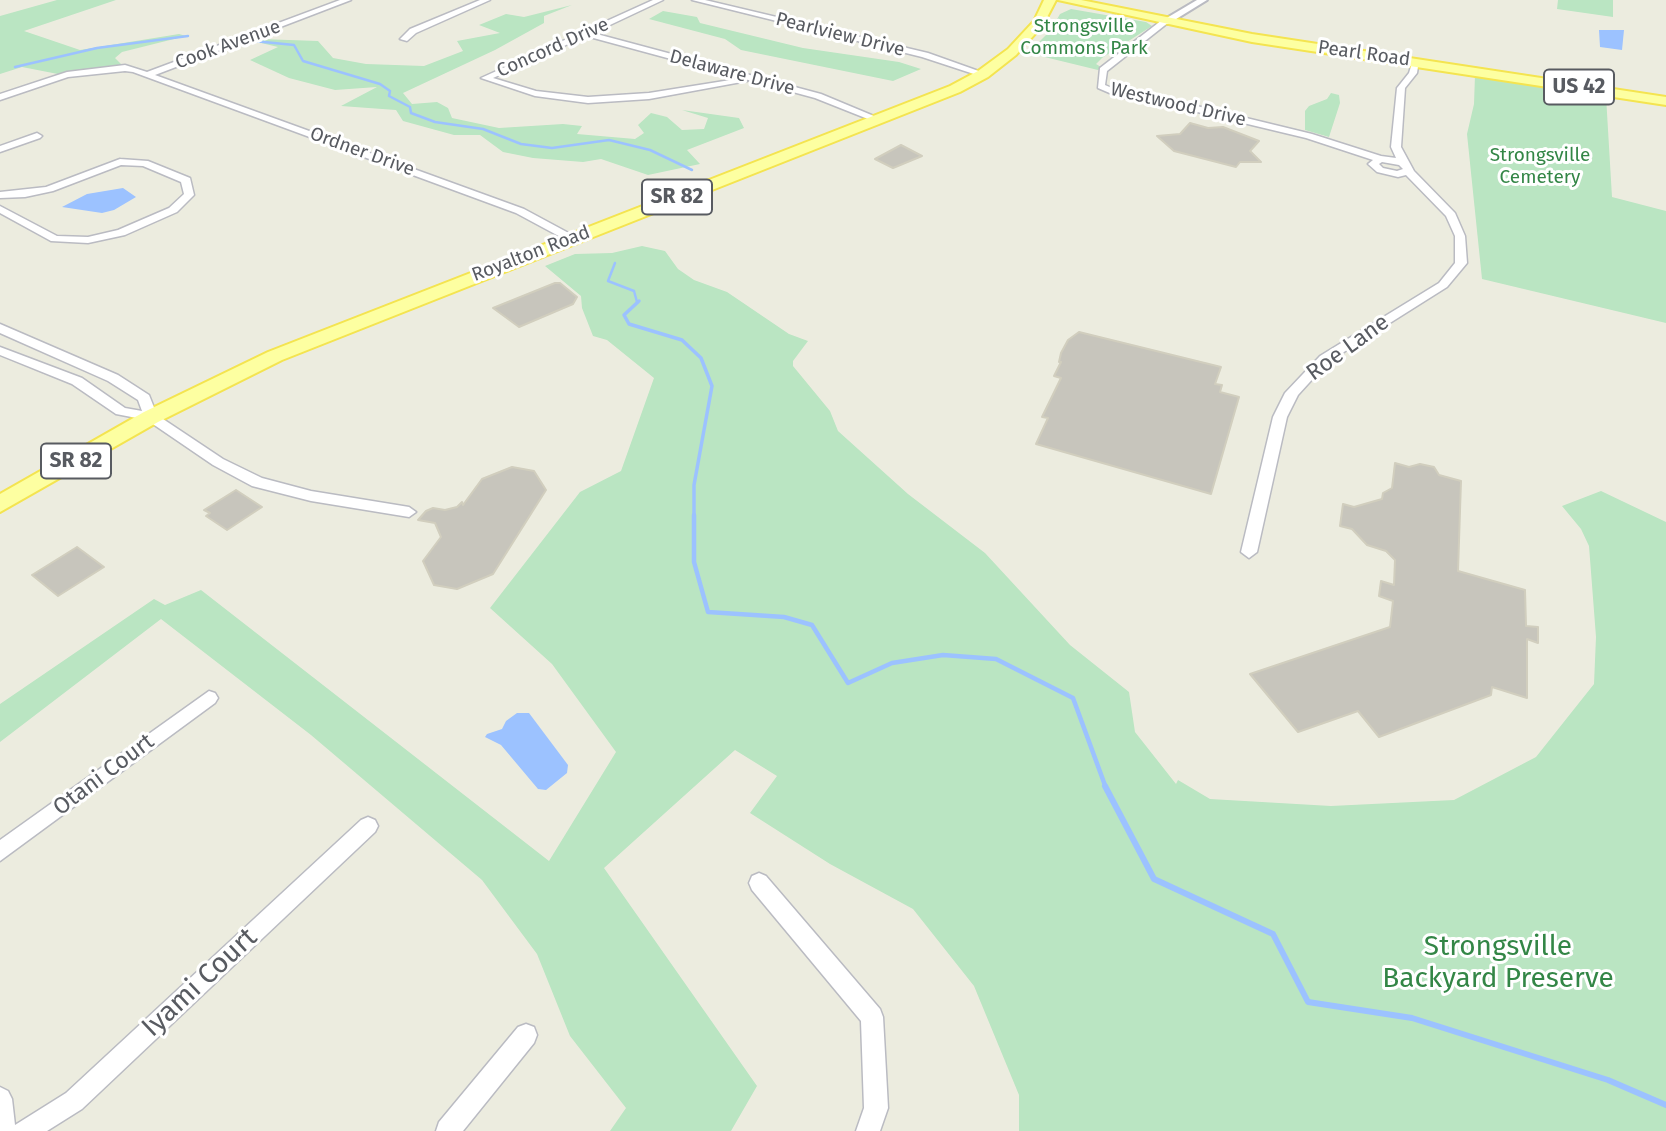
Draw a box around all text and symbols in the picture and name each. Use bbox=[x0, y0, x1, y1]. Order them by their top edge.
street label: Pearlview Drive bbox=[773, 8, 907, 62]
street label: Concord Drive bbox=[494, 13, 612, 83]
street label: Cook Avenue bbox=[172, 15, 284, 75]
park label: Strongsville Commons Park bbox=[1020, 16, 1148, 60]
street label: Pearl Road bbox=[1317, 36, 1411, 72]
street label: Delaware Drive bbox=[667, 45, 797, 101]
road number: US 42 bbox=[1544, 70, 1614, 104]
street label: Westwood Drive bbox=[1108, 78, 1248, 132]
street label: Ordner Drive bbox=[307, 123, 417, 181]
park label: Strongsville Cemetery bbox=[1490, 145, 1590, 189]
road number: SR 82 bbox=[642, 180, 712, 214]
street label: Royalton Road bbox=[469, 221, 593, 287]
street label: Roe Lane bbox=[1301, 309, 1395, 387]
road number: SR 82 bbox=[41, 444, 111, 478]
street label: Otani Court bbox=[48, 728, 160, 822]
street label: Iyami Court bbox=[136, 921, 264, 1045]
park label: Strongsville Backyard Preserve bbox=[1382, 930, 1614, 996]

